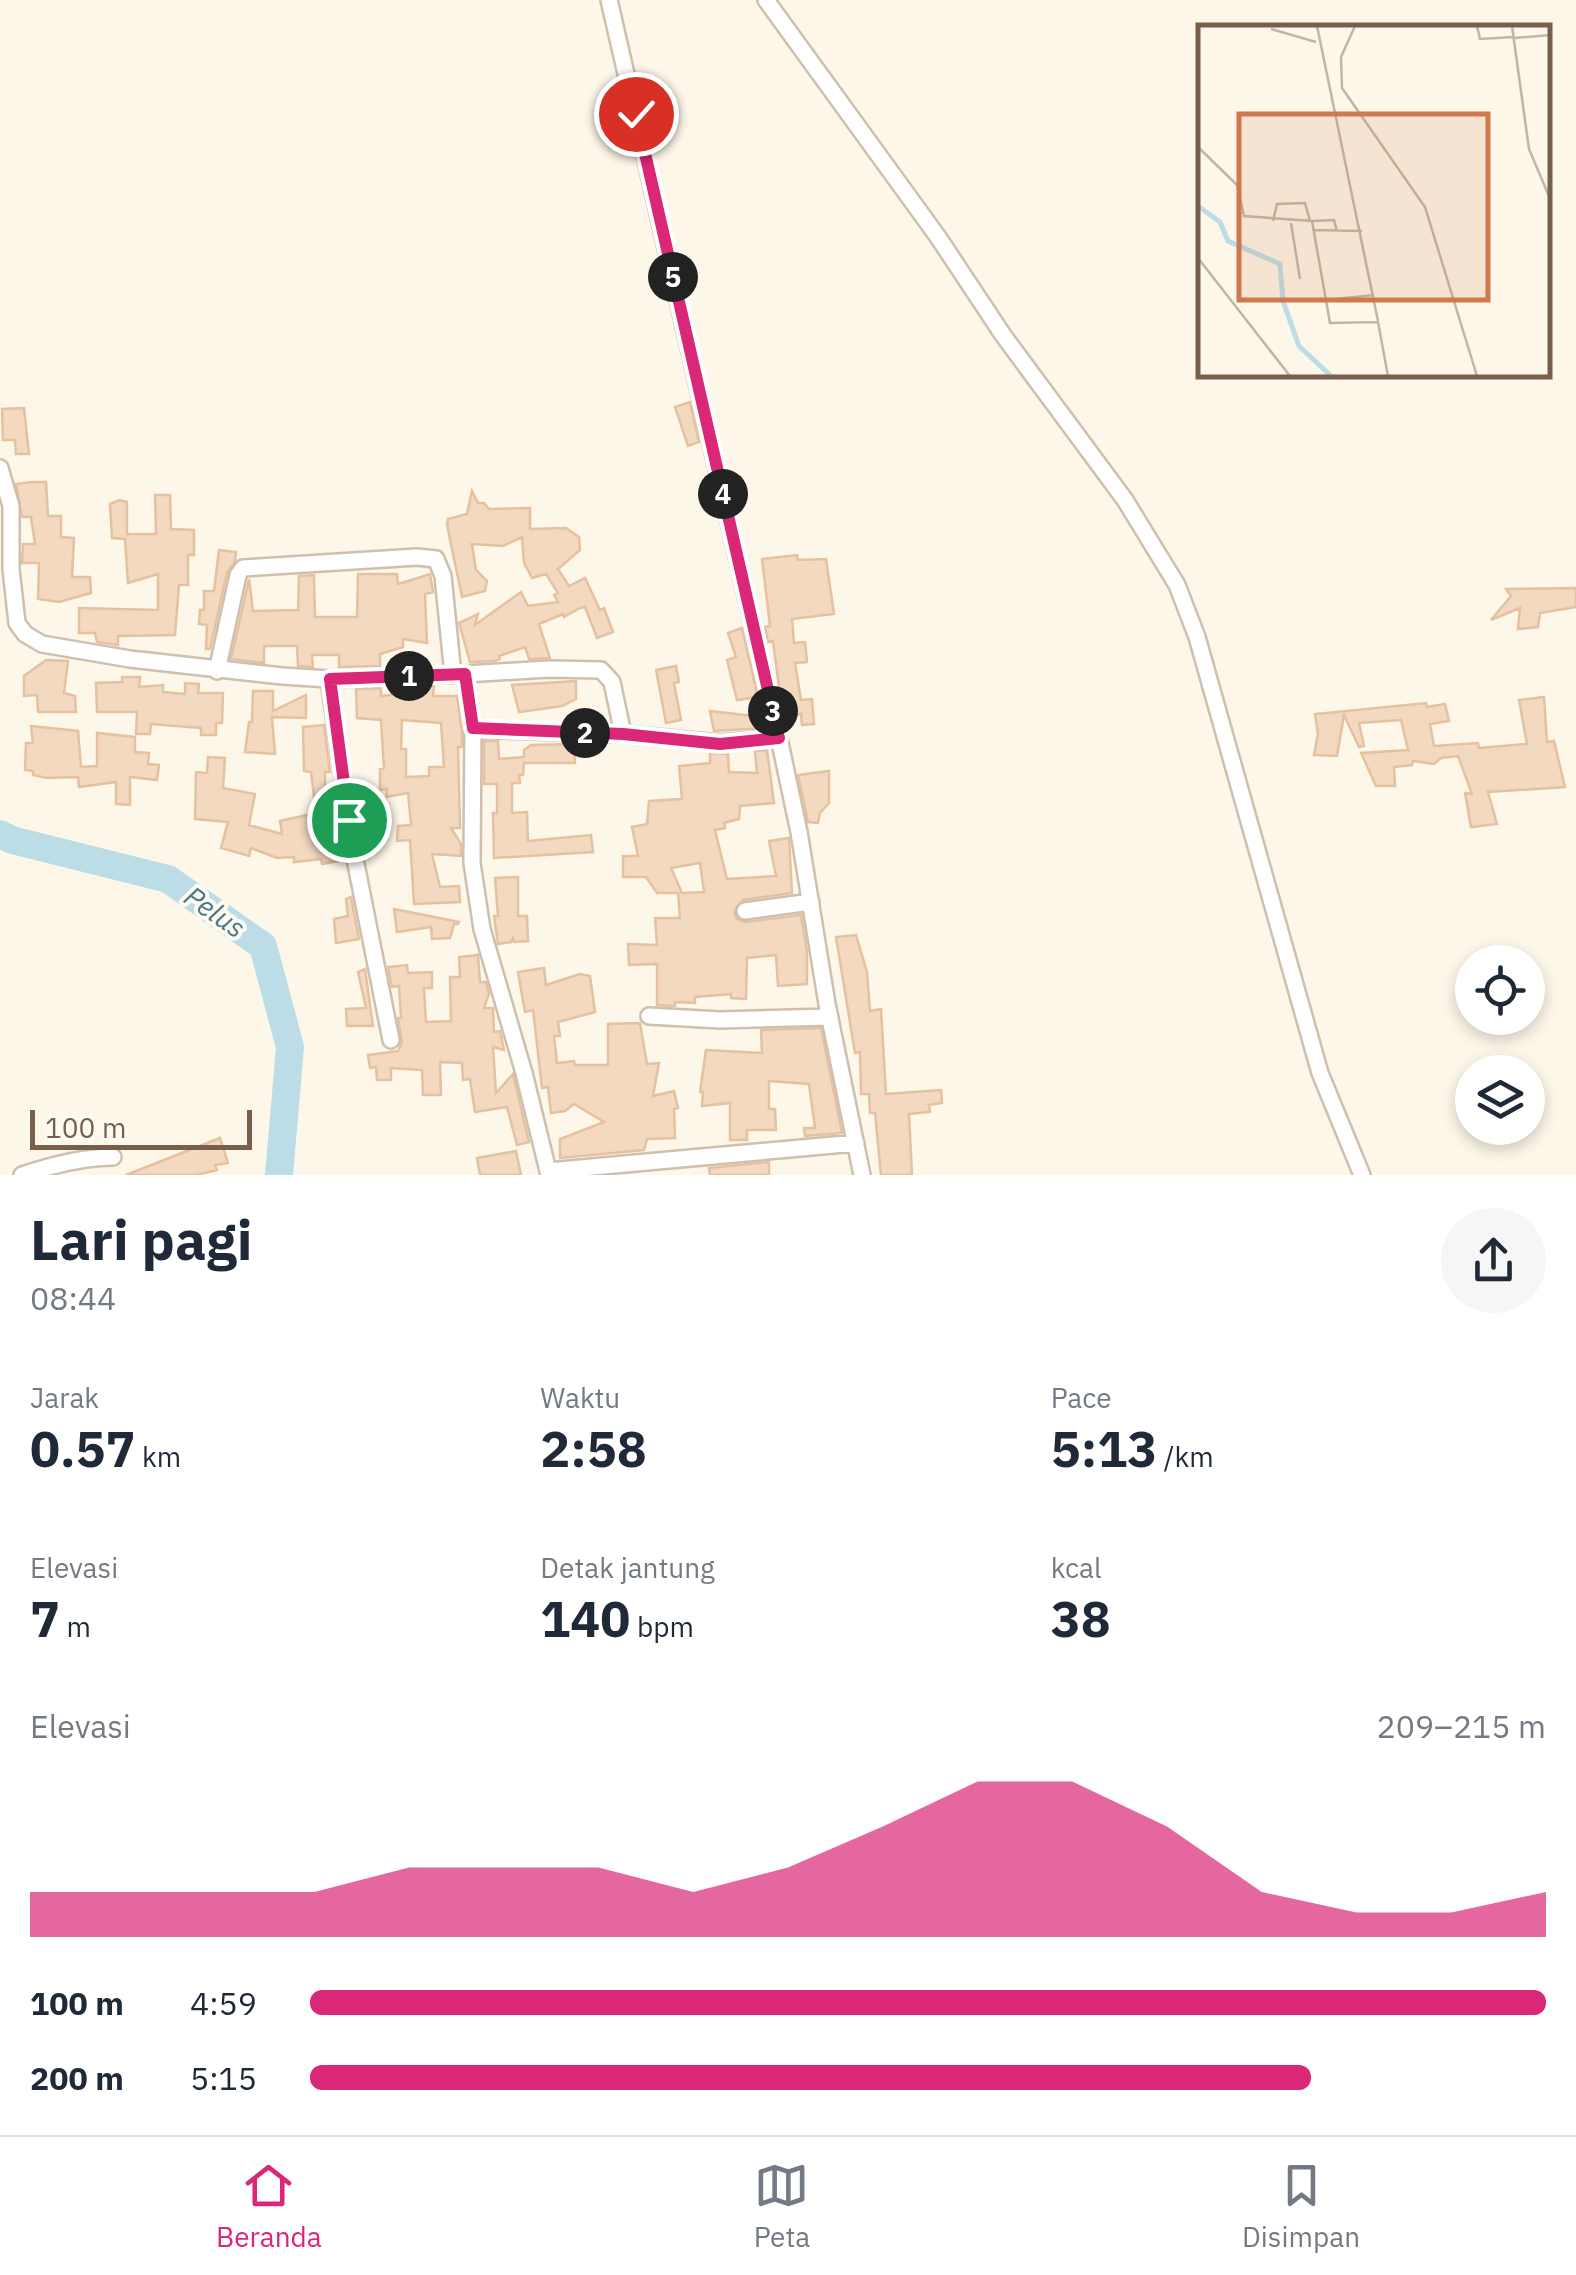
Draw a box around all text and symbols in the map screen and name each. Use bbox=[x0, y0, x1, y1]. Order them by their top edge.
inset map bbox=[1198, 25, 1551, 378]
pin bbox=[594, 72, 679, 157]
icon: check bbox=[609, 87, 664, 142]
pin: 5 bbox=[648, 252, 698, 302]
text: 5 bbox=[665, 258, 681, 295]
pin: 4 bbox=[698, 469, 748, 519]
text: 4 bbox=[715, 475, 731, 512]
pin: 1 bbox=[384, 651, 434, 701]
text: 1 bbox=[401, 657, 417, 694]
pin: 3 bbox=[748, 686, 798, 736]
text: 3 bbox=[765, 692, 781, 729]
pin: 2 bbox=[560, 708, 610, 758]
text: 2 bbox=[577, 714, 593, 751]
pin bbox=[307, 778, 392, 863]
icon: arrive bbox=[322, 793, 377, 848]
water label: Pelus bbox=[177, 877, 253, 946]
map controls bbox=[1455, 945, 1545, 1145]
button: locate bbox=[1455, 945, 1545, 1035]
button: layers bbox=[1455, 1055, 1545, 1145]
scale bar bbox=[30, 1105, 252, 1150]
text: 100 m bbox=[45, 1109, 126, 1146]
text: Lari pagi bbox=[30, 1204, 252, 1275]
button: share bbox=[1441, 1208, 1546, 1313]
text: 08:44 bbox=[30, 1277, 116, 1319]
text: Jarak bbox=[30, 1379, 99, 1416]
text: Waktu bbox=[540, 1379, 620, 1416]
text: Pace bbox=[1051, 1379, 1112, 1416]
text: 0.57 bbox=[30, 1416, 136, 1481]
text: 2:58 bbox=[540, 1416, 647, 1481]
text: 5:13 bbox=[1051, 1416, 1157, 1481]
text: km bbox=[136, 1438, 181, 1475]
text: /km bbox=[1157, 1438, 1214, 1475]
text: Elevasi bbox=[30, 1549, 118, 1586]
text: Detak jantung bbox=[540, 1549, 715, 1586]
text: kcal bbox=[1051, 1549, 1102, 1586]
text: 7 bbox=[30, 1586, 60, 1651]
text: 140 bbox=[540, 1586, 630, 1651]
text: 38 bbox=[1051, 1586, 1111, 1651]
text: m bbox=[60, 1608, 91, 1645]
text: bpm bbox=[630, 1608, 694, 1645]
text: Elevasi bbox=[30, 1705, 131, 1747]
text: 209–215 m bbox=[1376, 1705, 1546, 1747]
text: 100 m bbox=[30, 1982, 124, 2024]
text: 4:59 bbox=[190, 1982, 257, 2024]
text: 200 m bbox=[30, 2057, 124, 2099]
text: 5:15 bbox=[190, 2057, 257, 2099]
tab: Beranda bbox=[216, 2158, 322, 2255]
tab: Peta bbox=[754, 2158, 810, 2255]
tab: Disimpan bbox=[1242, 2158, 1360, 2255]

